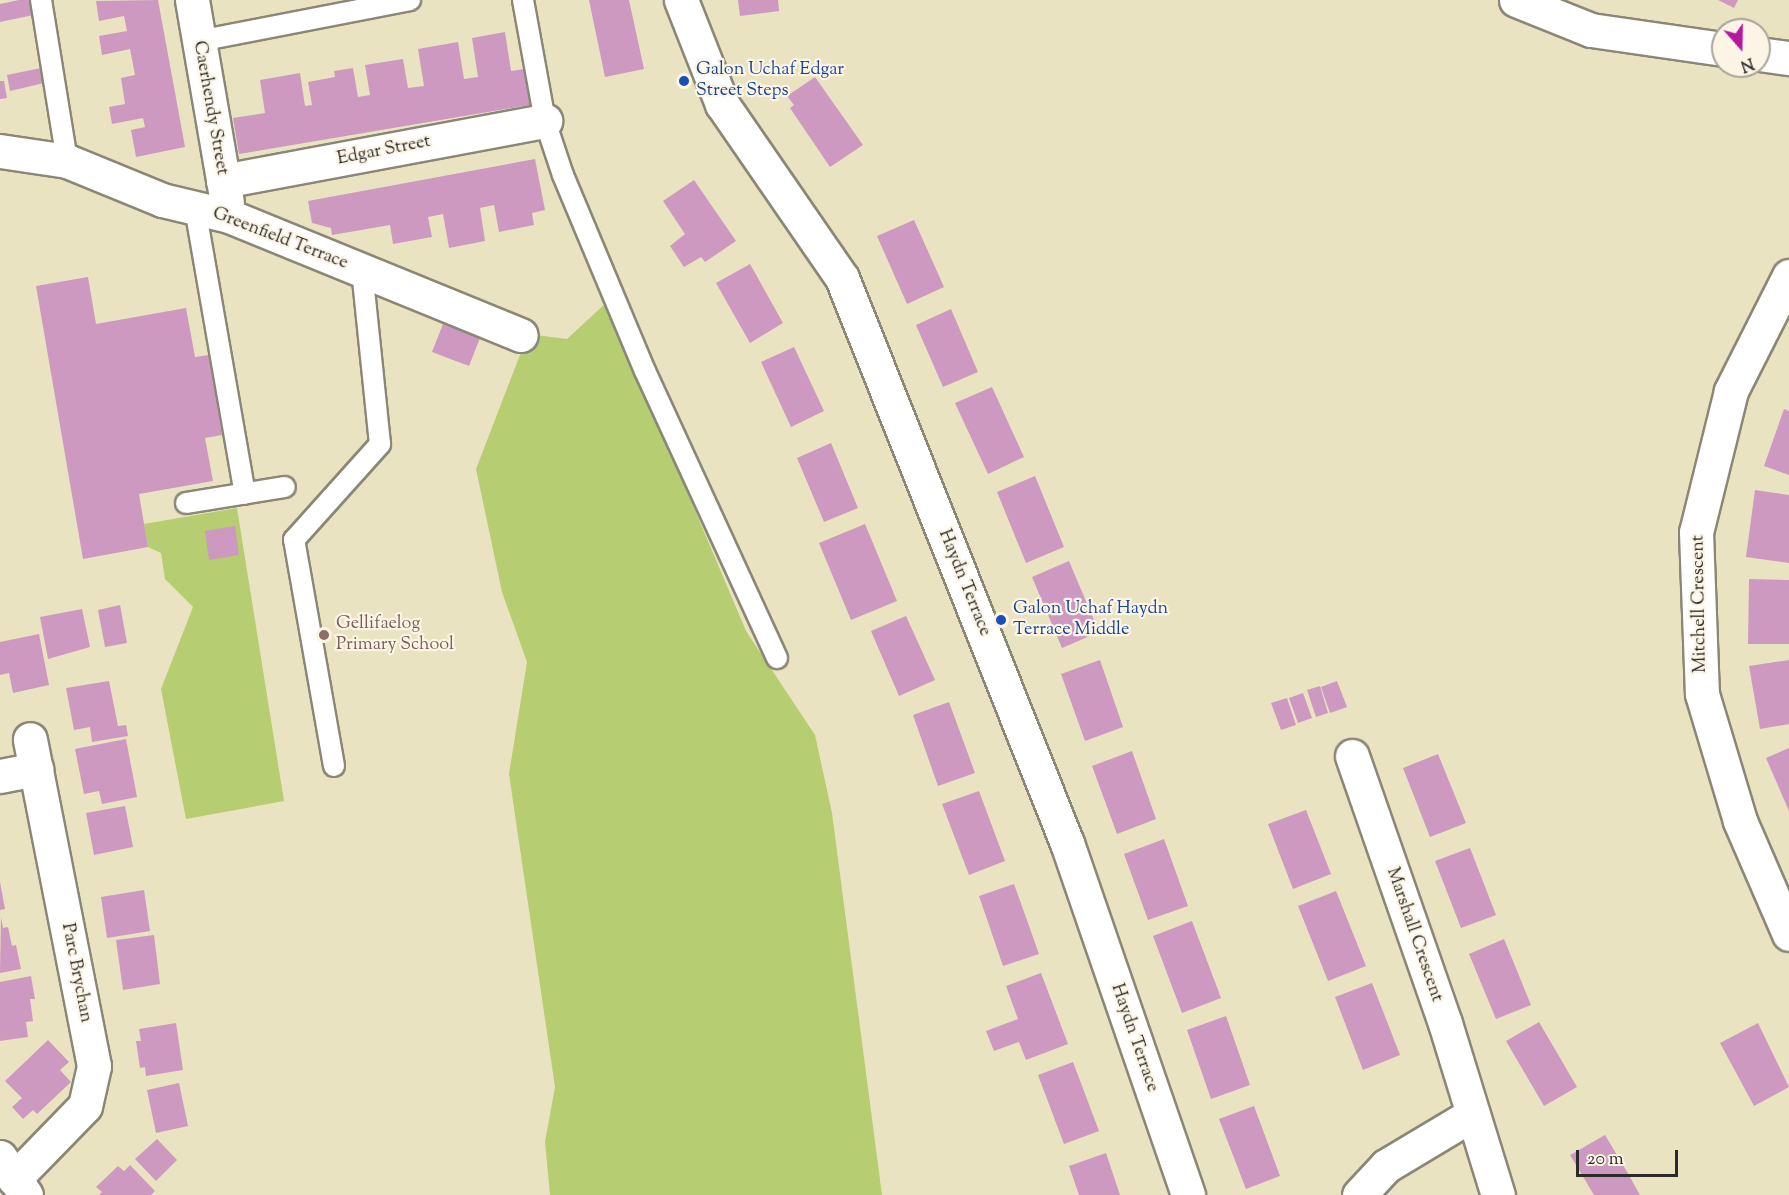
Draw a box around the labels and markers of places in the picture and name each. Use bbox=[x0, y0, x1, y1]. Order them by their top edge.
place label: Galon Uchaf Edgar Street Steps bbox=[696, 60, 844, 103]
marker: Galon Uchaf Edgar Street Steps bbox=[677, 74, 691, 88]
place label: Galon Uchaf Haydn Terrace Middle bbox=[1013, 599, 1168, 642]
marker: Galon Uchaf Haydn Terrace Middle bbox=[994, 613, 1008, 627]
place label: Gellifaelog Primary School bbox=[336, 614, 454, 656]
marker: Gellifaelog Primary School bbox=[317, 628, 331, 642]

